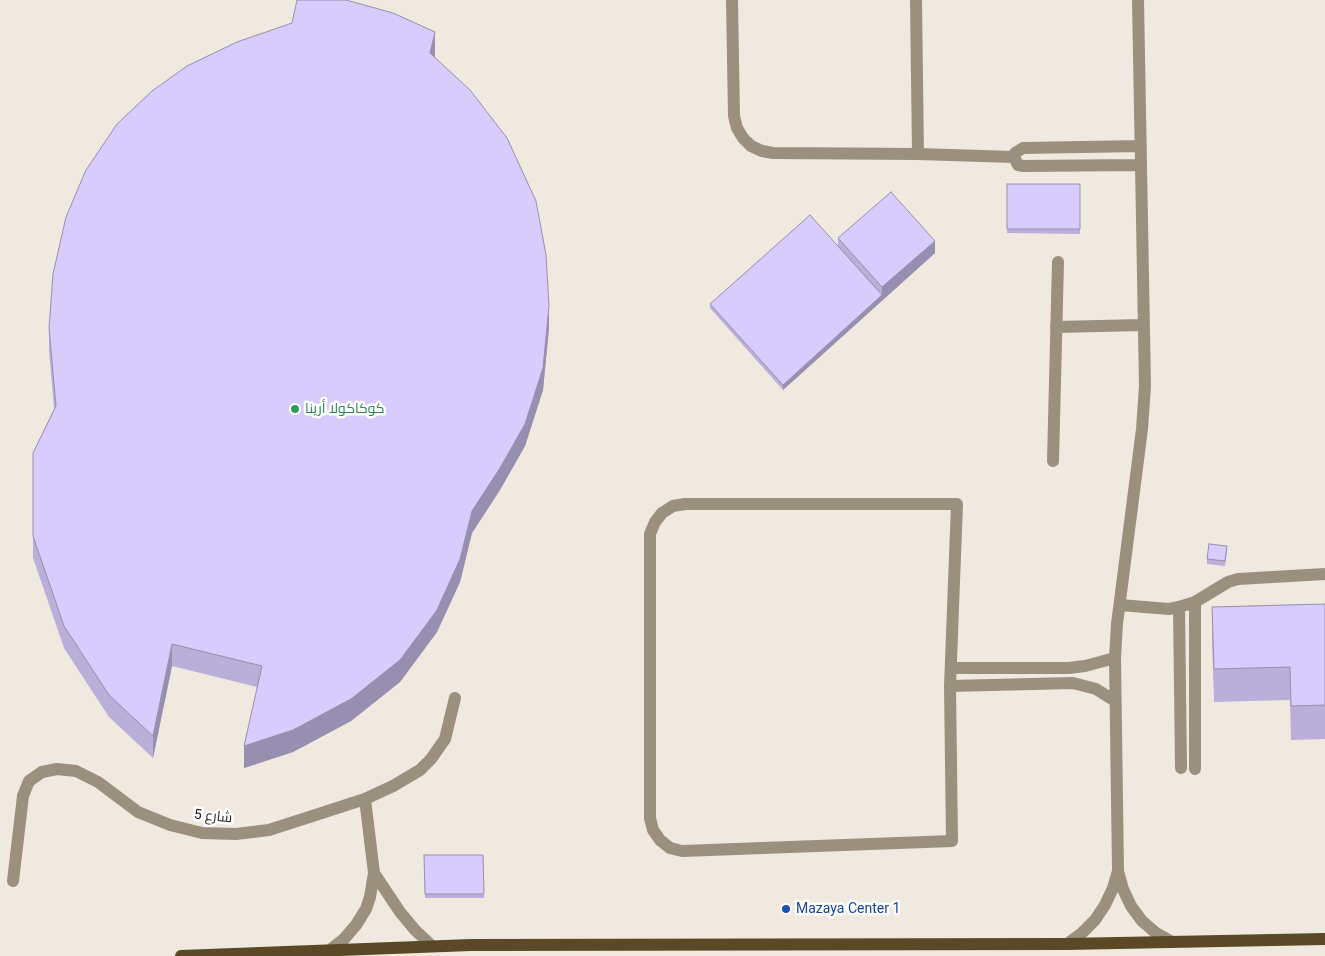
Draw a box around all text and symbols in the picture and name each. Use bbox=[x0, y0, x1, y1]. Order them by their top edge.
place label: كوكاكولا أرينا bbox=[305, 401, 385, 417]
marker: كوكاكولا أرينا bbox=[289, 403, 301, 415]
street label: شارع 5 bbox=[193, 807, 233, 827]
place label: Mazaya Center 1 bbox=[796, 901, 900, 917]
marker: Mazaya Center 1 bbox=[780, 903, 792, 915]

